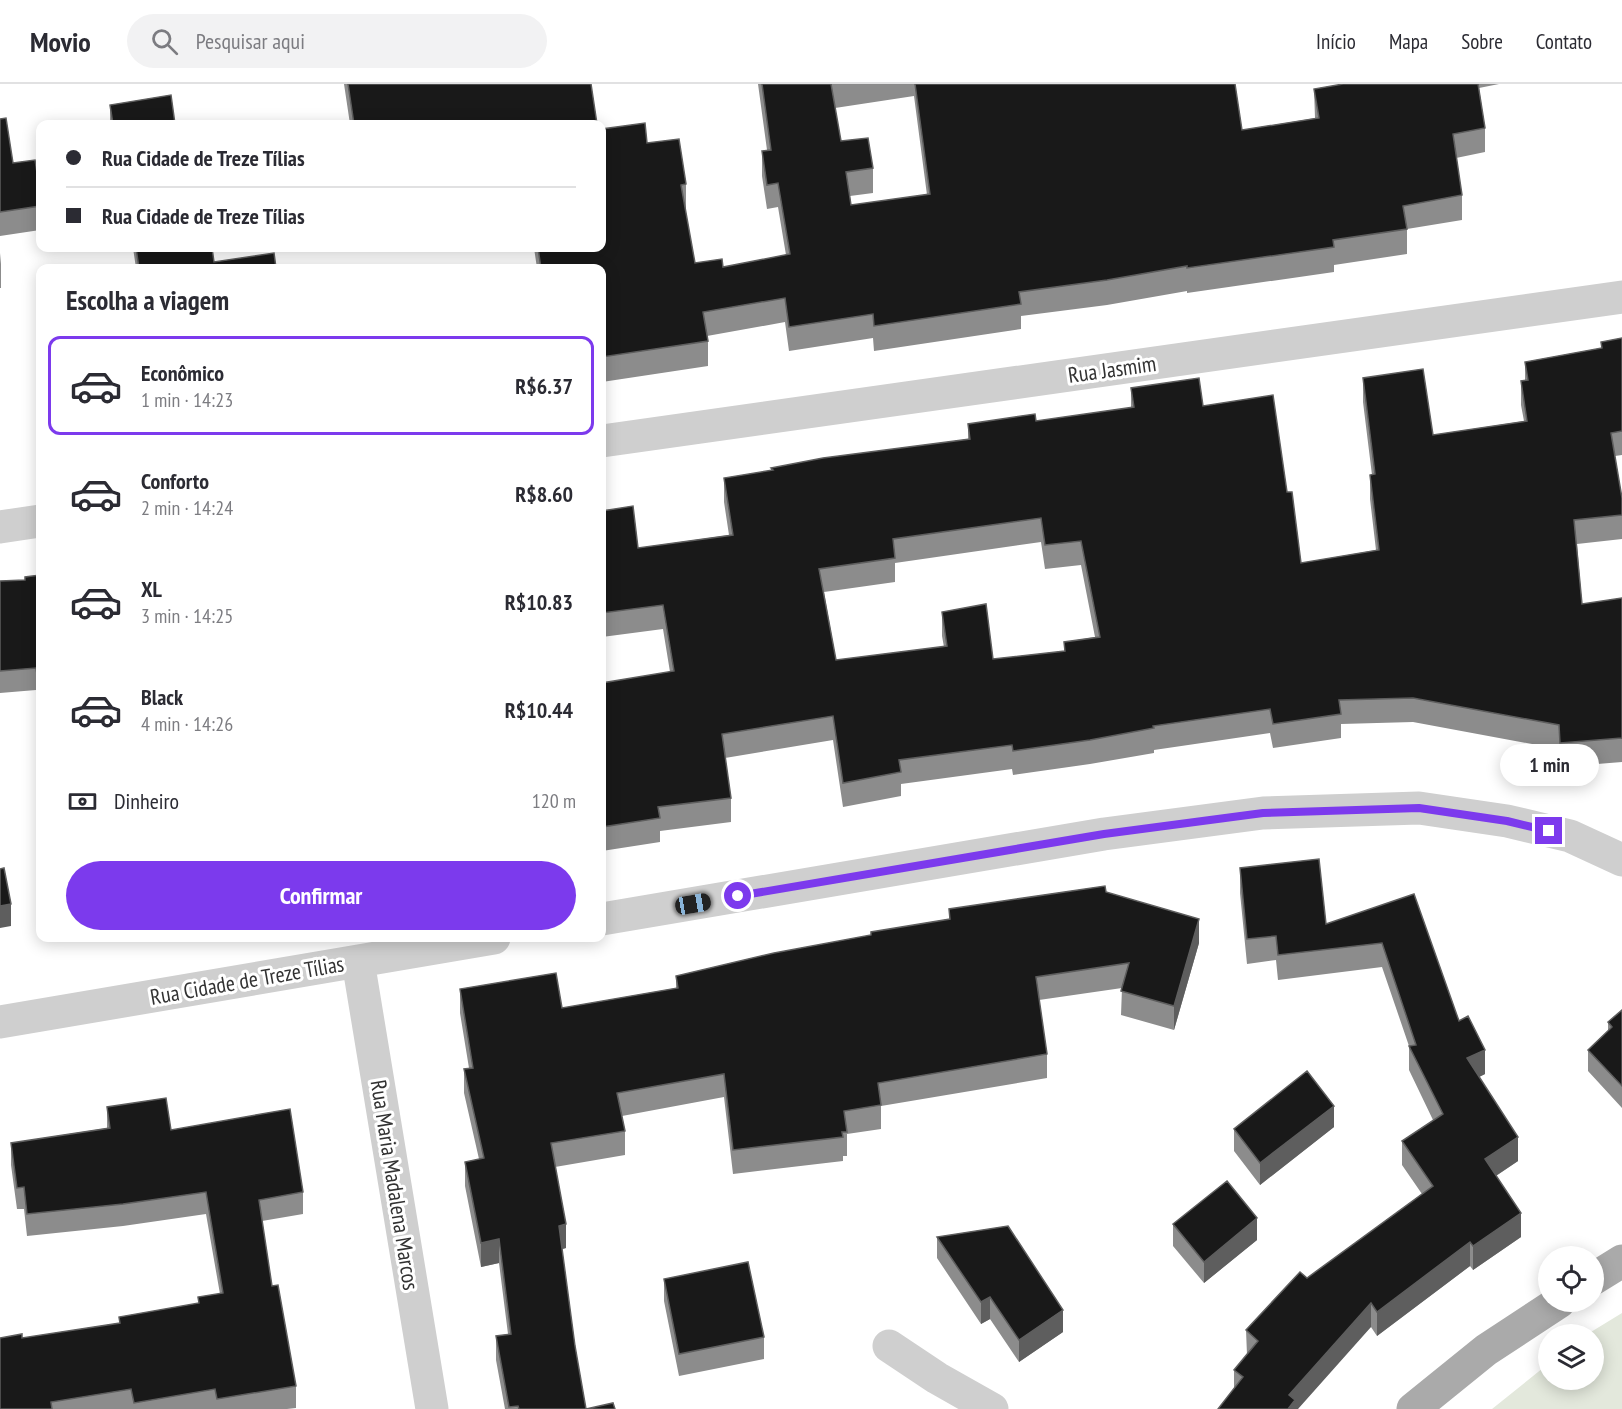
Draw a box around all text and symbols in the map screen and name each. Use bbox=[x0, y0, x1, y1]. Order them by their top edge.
search box bbox=[127, 14, 547, 68]
text: Movio bbox=[30, 23, 91, 60]
icon: search bbox=[148, 25, 181, 58]
text: Pesquisar aqui bbox=[196, 27, 305, 55]
text: Início bbox=[1316, 28, 1356, 55]
text: Mapa bbox=[1389, 28, 1428, 55]
text: Sobre bbox=[1461, 28, 1503, 55]
text: Contato bbox=[1536, 28, 1592, 55]
text: Rua Cidade de Treze Tílias bbox=[102, 144, 305, 172]
text: Rua Cidade de Treze Tílias bbox=[102, 202, 305, 230]
text: Escolha a viagem bbox=[66, 283, 229, 317]
street label: Rua Jasmim bbox=[1066, 349, 1158, 389]
icon: car bbox=[69, 359, 123, 413]
text: Econômico bbox=[141, 359, 224, 387]
text: R$6.37 bbox=[515, 372, 573, 400]
text: 1 min · 14:23 bbox=[141, 387, 233, 413]
icon: car bbox=[69, 467, 123, 521]
text: Conforto bbox=[141, 467, 209, 495]
text: R$8.60 bbox=[515, 480, 573, 508]
text: 2 min · 14:24 bbox=[141, 495, 233, 521]
icon: car bbox=[69, 575, 123, 629]
text: XL bbox=[141, 575, 162, 603]
text: R$10.83 bbox=[505, 588, 573, 616]
text: 3 min · 14:25 bbox=[141, 603, 233, 629]
icon: car bbox=[69, 683, 123, 737]
text: Black bbox=[141, 683, 183, 711]
text: R$10.44 bbox=[505, 696, 573, 724]
text: 4 min · 14:26 bbox=[141, 711, 233, 737]
callout: 1 min bbox=[1500, 744, 1598, 786]
text: 1 min bbox=[1529, 752, 1570, 778]
icon: cash bbox=[66, 785, 99, 818]
text: Dinheiro bbox=[114, 787, 179, 815]
text: 120 m bbox=[532, 788, 576, 814]
route end bbox=[1535, 817, 1562, 844]
button: Confirmar bbox=[66, 861, 576, 930]
route start bbox=[724, 882, 751, 909]
car bbox=[674, 892, 712, 916]
street label: Rua Cidade de Treze Tílias bbox=[148, 949, 346, 1011]
street label: Rua Maria Madalena Marcos bbox=[365, 1078, 425, 1292]
map controls bbox=[1538, 1246, 1604, 1390]
button: locate bbox=[1538, 1246, 1604, 1312]
button: layers bbox=[1538, 1324, 1604, 1390]

